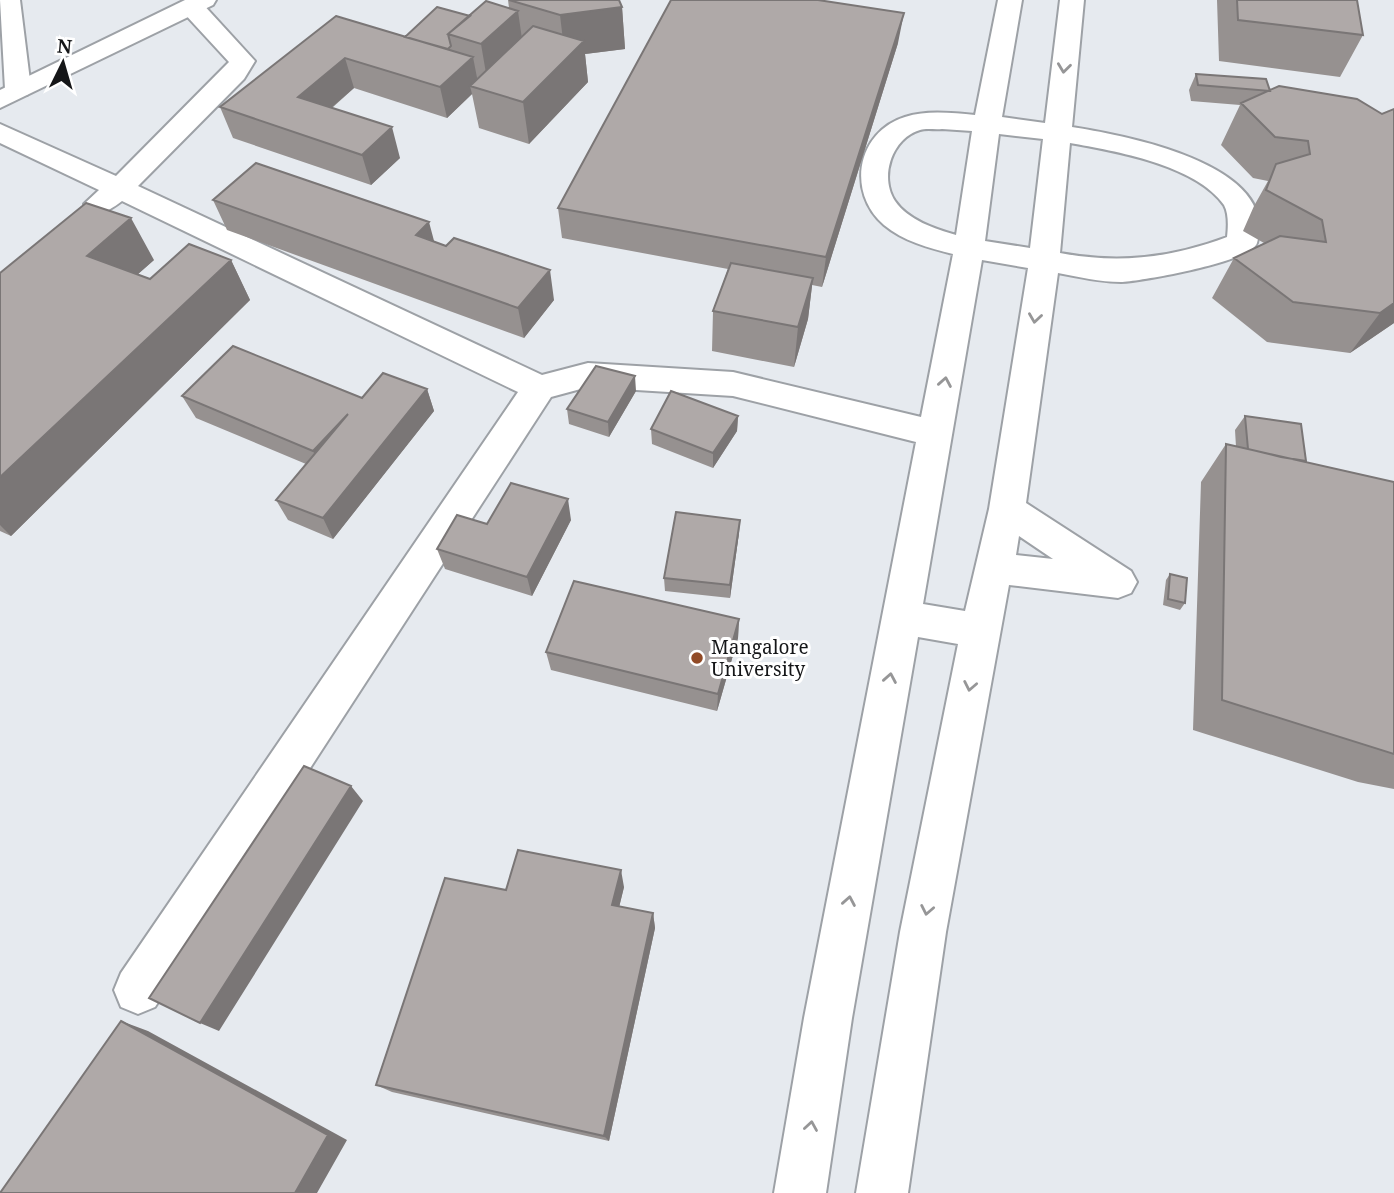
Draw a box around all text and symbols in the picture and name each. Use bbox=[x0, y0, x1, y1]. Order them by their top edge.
north arrow bbox=[28, 28, 98, 98]
text: N bbox=[56, 32, 73, 60]
one-way arrow bbox=[1057, 62, 1072, 74]
one-way arrow bbox=[1028, 312, 1043, 324]
one-way arrow bbox=[937, 376, 952, 388]
place label: Mangalore University bbox=[711, 634, 809, 682]
marker: Mangalore University bbox=[689, 650, 705, 666]
one-way arrow bbox=[882, 672, 897, 684]
one-way arrow bbox=[963, 680, 978, 692]
one-way arrow bbox=[841, 895, 856, 907]
one-way arrow bbox=[921, 904, 936, 916]
one-way arrow bbox=[803, 1120, 818, 1132]

